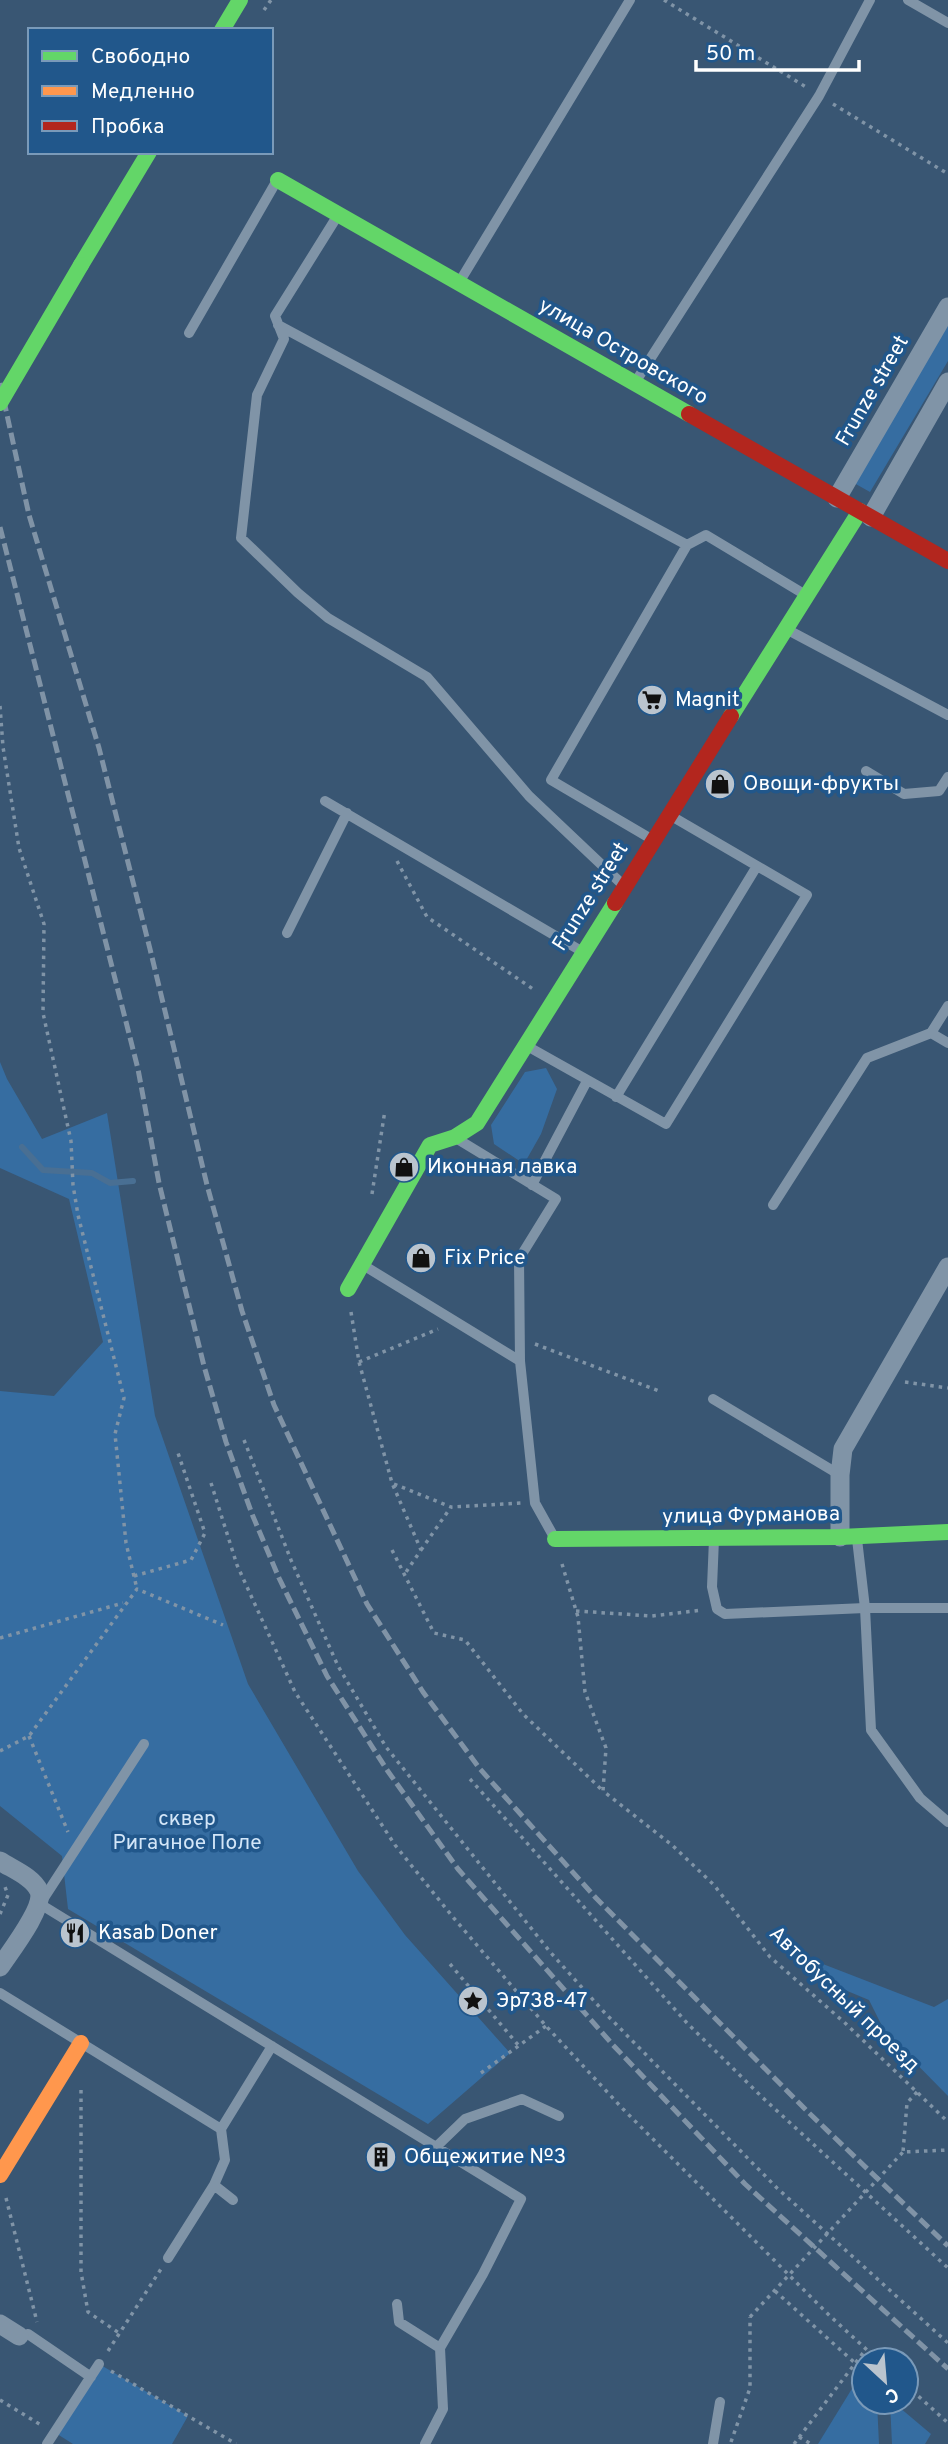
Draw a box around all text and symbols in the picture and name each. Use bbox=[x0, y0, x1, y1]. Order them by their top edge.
legend bbox=[28, 28, 273, 154]
scale bar bbox=[696, 28, 859, 72]
text: 50 m bbox=[706, 41, 755, 68]
text: Свободно bbox=[91, 44, 190, 71]
text: Медленно bbox=[91, 79, 195, 106]
text: Пробка bbox=[91, 114, 164, 141]
street label: улица Островского bbox=[533, 292, 713, 412]
street label: Frunze street bbox=[830, 331, 916, 451]
supermarket icon: Magnit bbox=[635, 683, 669, 717]
place label: Magnit bbox=[675, 687, 740, 714]
shop icon: Овощи-фрукты bbox=[703, 767, 737, 801]
place label: Овощи-фрукты bbox=[743, 771, 899, 798]
street label: Frunze street bbox=[547, 837, 635, 957]
shop icon: Иконная лавка bbox=[387, 1150, 421, 1184]
place label: Иконная лавка bbox=[427, 1154, 577, 1181]
shop icon: Fix Price bbox=[404, 1241, 438, 1275]
place label: Fix Price bbox=[444, 1245, 526, 1272]
street label: улица Фурманова bbox=[662, 1501, 840, 1531]
park label: сквер Ригачное Поле bbox=[112, 1806, 262, 1857]
restaurant icon: Kasab Doner bbox=[58, 1916, 92, 1950]
place label: Kasab Doner bbox=[98, 1920, 218, 1947]
street label: Автобусный проезд bbox=[763, 1921, 925, 2079]
place icon: Эр738-47 bbox=[456, 1984, 490, 2018]
place label: Эр738-47 bbox=[496, 1988, 588, 2015]
building icon: Общежитие №3 bbox=[364, 2140, 398, 2174]
place label: Общежитие №3 bbox=[404, 2144, 566, 2171]
north arrow bbox=[850, 2346, 920, 2416]
text: С bbox=[881, 2381, 902, 2408]

